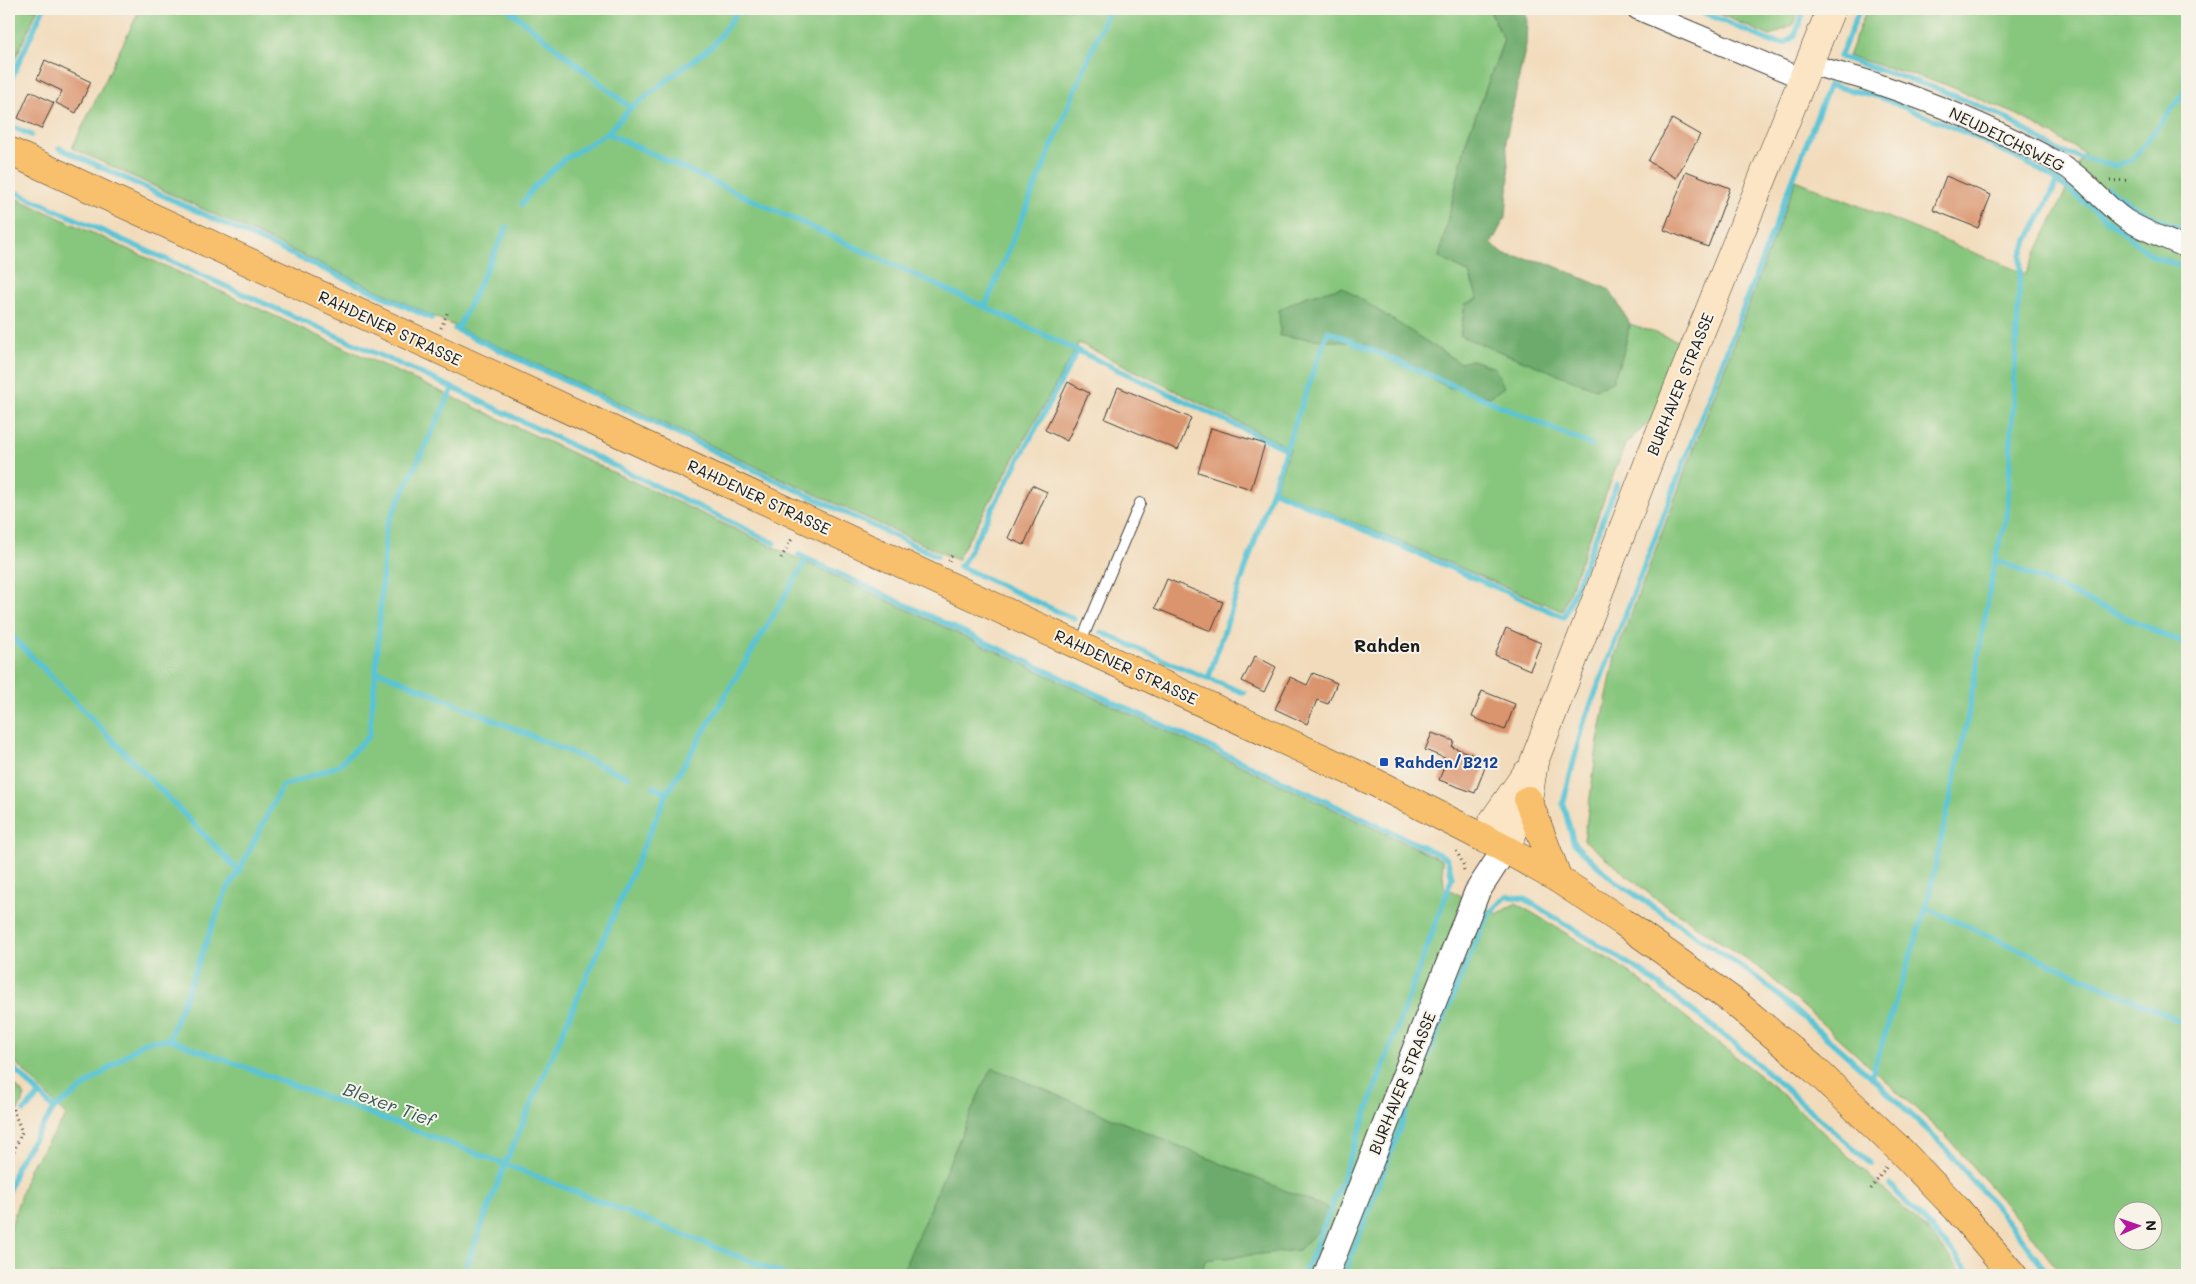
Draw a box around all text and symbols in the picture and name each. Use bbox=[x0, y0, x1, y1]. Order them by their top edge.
street label: NEUDEICHSWEG bbox=[1946, 102, 2068, 176]
street label: RAHDENER STRASSE bbox=[315, 285, 465, 370]
street label: BURHAVER STRASSE bbox=[1641, 309, 1718, 458]
street label: RAHDENER STRASSE bbox=[684, 454, 834, 539]
street label: RAHDENER STRASSE bbox=[1051, 624, 1201, 709]
district label: Rahden bbox=[1354, 633, 1420, 657]
place label: Rahden/B212 bbox=[1394, 751, 1498, 772]
marker: Rahden/B212 bbox=[1378, 756, 1390, 768]
street label: BURHAVER STRASSE bbox=[1363, 1008, 1440, 1157]
water label: Blexer Tief bbox=[340, 1076, 440, 1132]
north arrow bbox=[2114, 1202, 2164, 1252]
text: N bbox=[2142, 1220, 2161, 1231]

